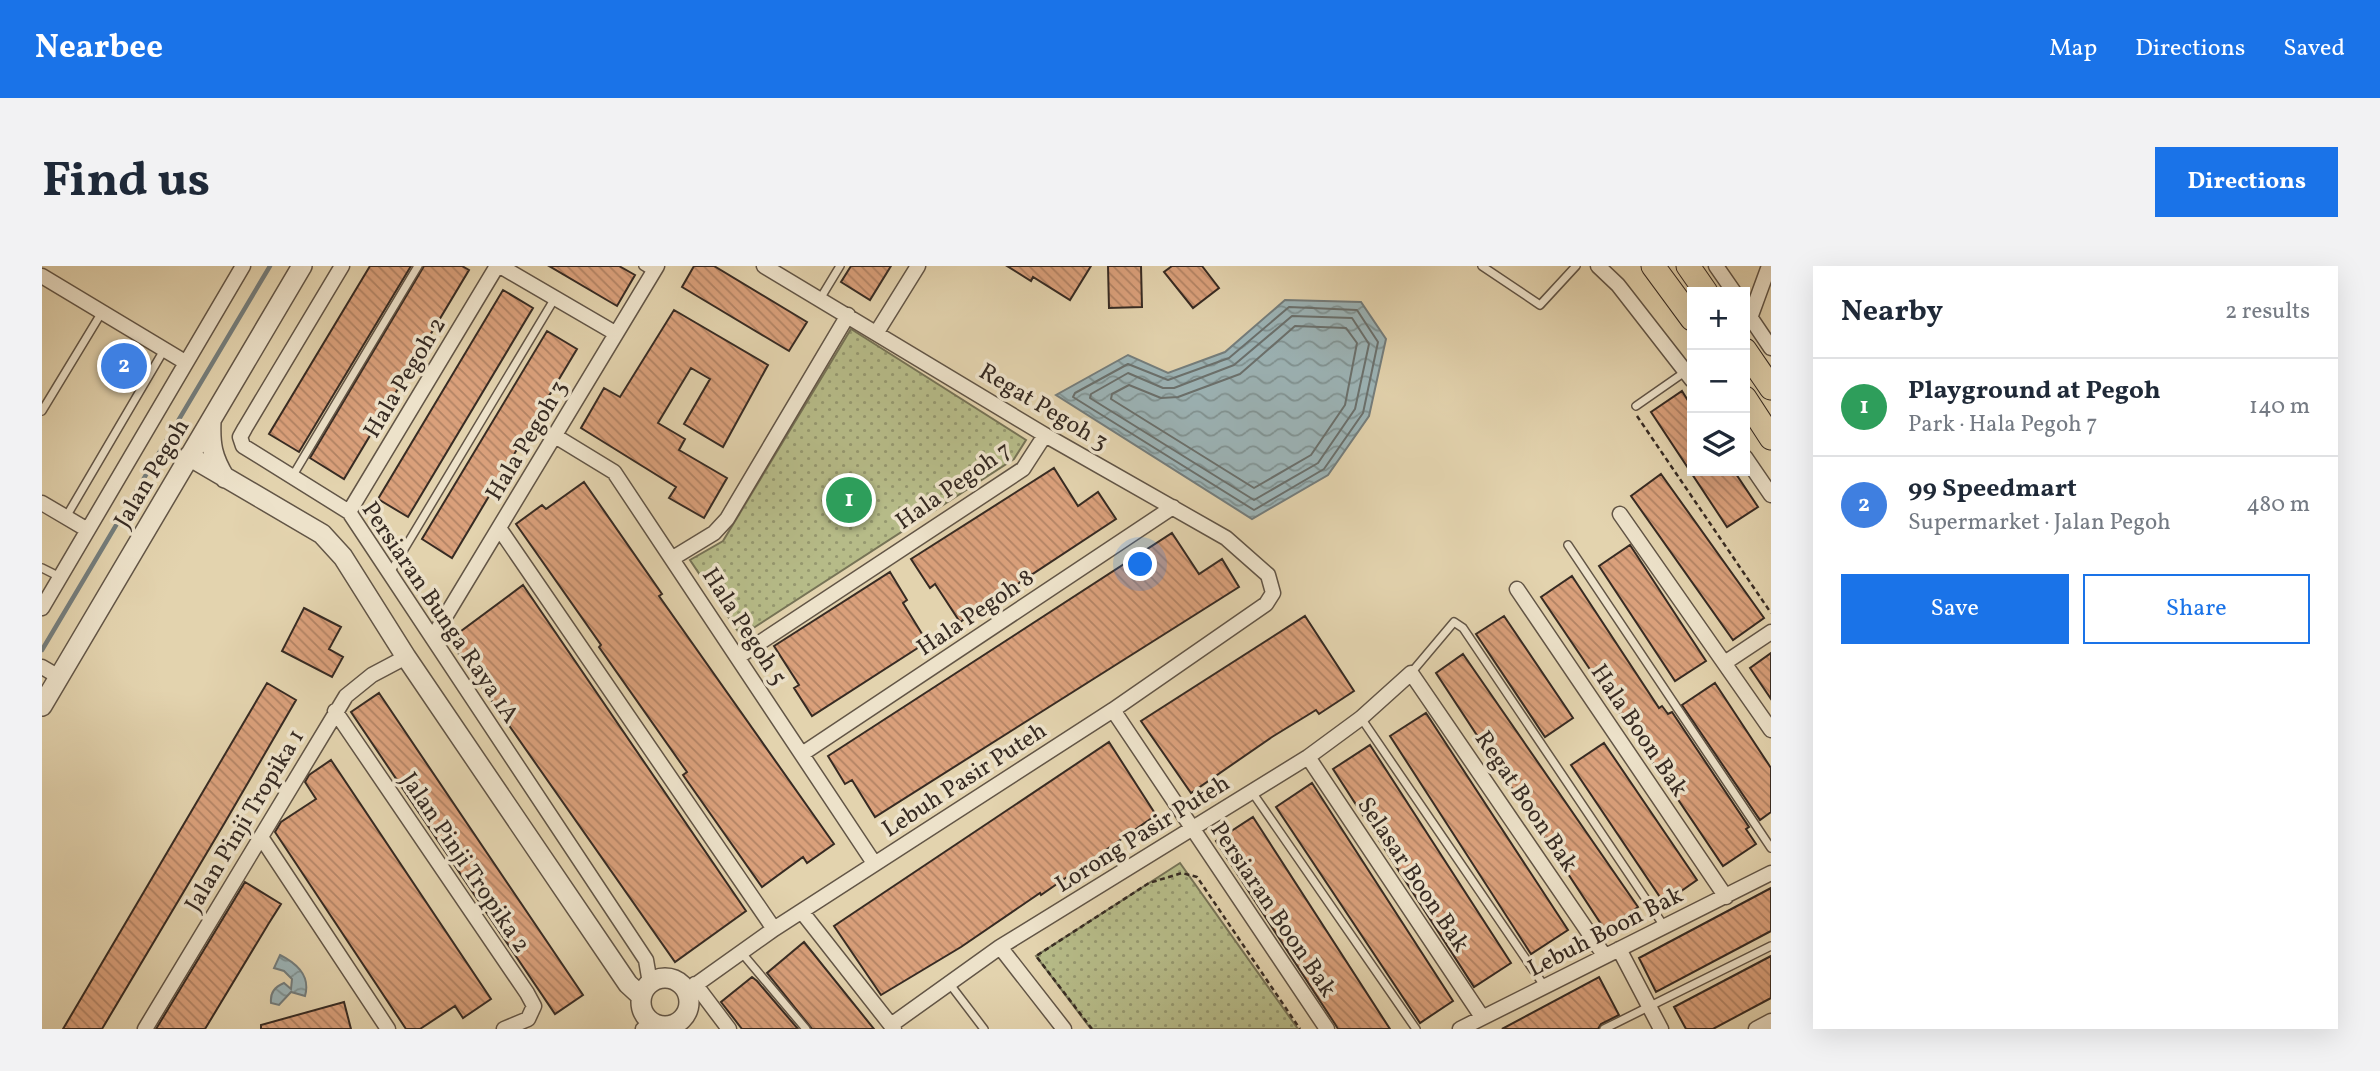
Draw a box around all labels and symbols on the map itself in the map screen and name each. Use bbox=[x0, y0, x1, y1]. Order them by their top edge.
street label: Hala Pegoh 2 bbox=[356, 311, 455, 445]
pin: 2 bbox=[101, 340, 147, 392]
street label: Regat Pegoh 3 bbox=[972, 356, 1114, 460]
street label: Hala Pegoh 3 bbox=[478, 374, 577, 508]
street label: Jalan Pegoh bbox=[107, 413, 199, 535]
street label: Hala Pegoh 7 bbox=[889, 434, 1019, 539]
pin: 1 bbox=[826, 474, 872, 526]
street label: Persiaran Bunga Raya 1A bbox=[352, 495, 526, 731]
your location bbox=[1123, 547, 1157, 581]
street label: Hala Pegoh 5 bbox=[693, 562, 794, 693]
street label: Hala Pegoh 8 bbox=[911, 562, 1042, 665]
street label: Hala Boon Bak bbox=[1581, 658, 1695, 804]
street label: Lebuh Pasir Puteh bbox=[876, 715, 1054, 847]
street label: Jalan Pinji Tropika 1 bbox=[178, 723, 314, 919]
street label: Regat Boon Bak bbox=[1465, 725, 1585, 880]
street label: Jalan Pinji Tropika 2 bbox=[391, 766, 538, 960]
street label: Lorong Pasir Puteh bbox=[1049, 767, 1237, 902]
street label: Selasar Boon Bak bbox=[1348, 791, 1477, 959]
street label: Persiaran Boon Bak bbox=[1201, 816, 1344, 1005]
street label: Lebuh Boon Bak bbox=[1522, 879, 1689, 987]

